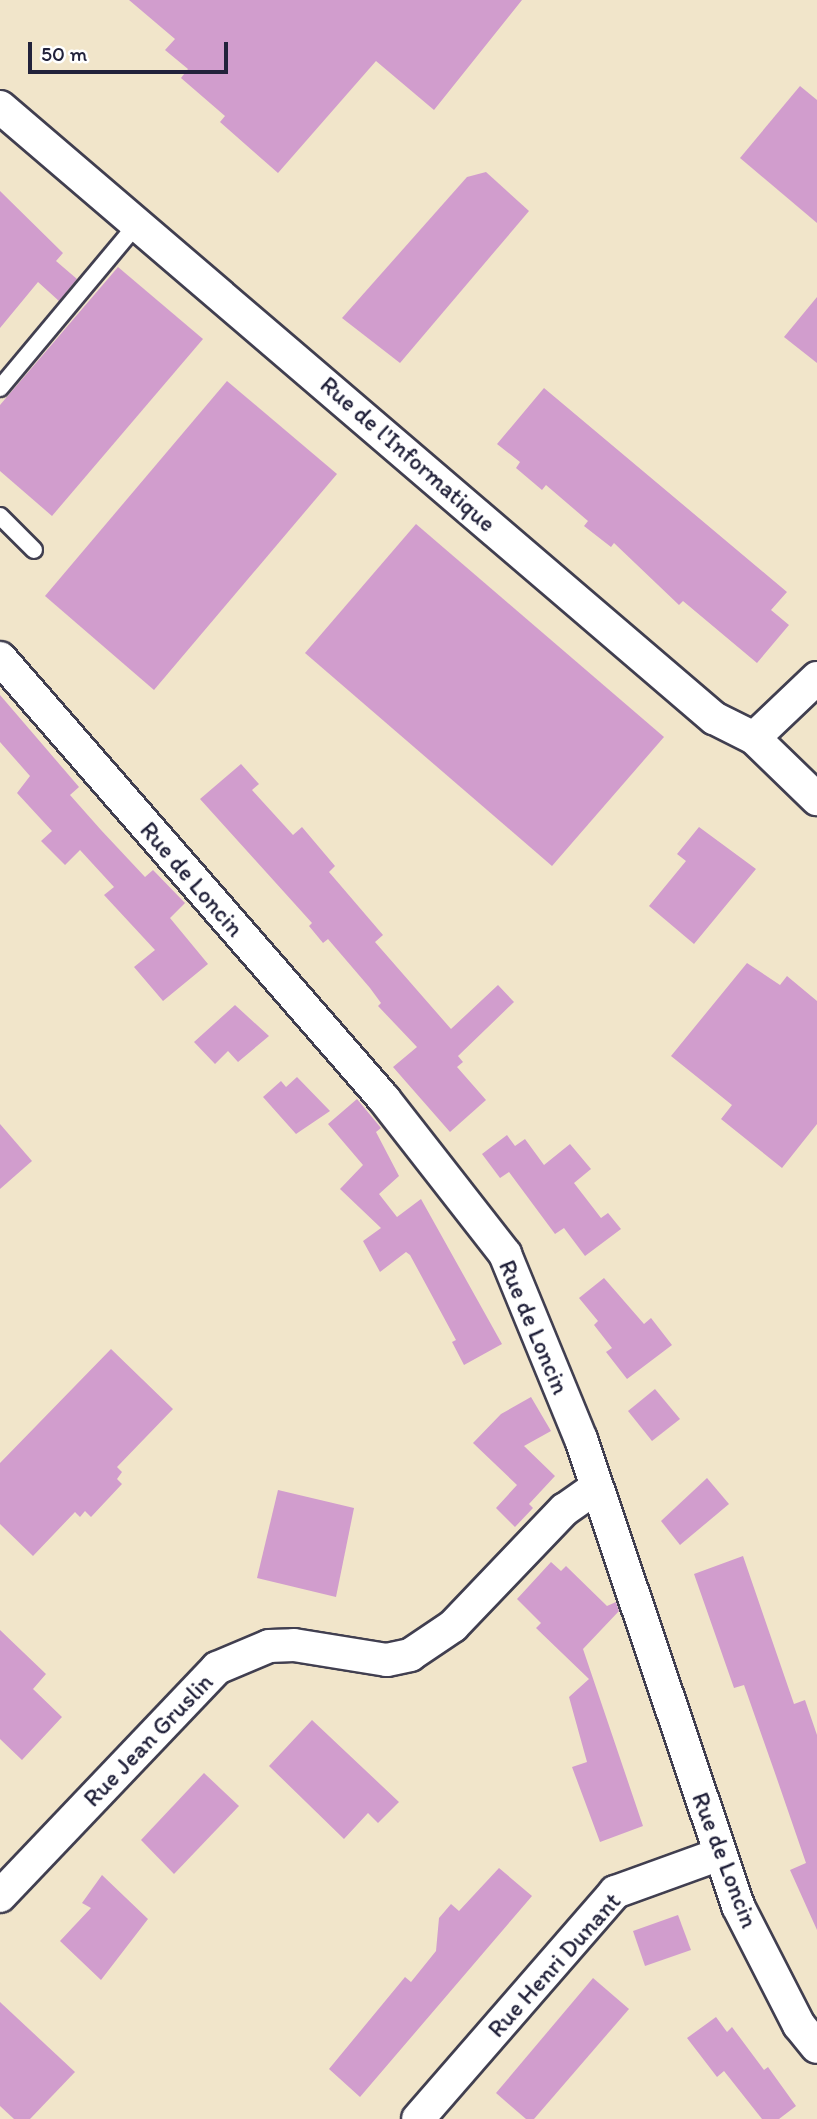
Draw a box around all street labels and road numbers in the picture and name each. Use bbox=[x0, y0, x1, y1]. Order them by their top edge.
street label: Rue de l'Informatique bbox=[315, 370, 501, 538]
street label: Rue de Loncin bbox=[134, 816, 250, 942]
street label: Rue de Loncin bbox=[493, 1255, 575, 1399]
street label: Rue Jean Gruslin bbox=[77, 1667, 219, 1813]
street label: Rue de Loncin bbox=[686, 1788, 764, 1932]
street label: Rue Henri Dunant bbox=[482, 1887, 626, 2043]

